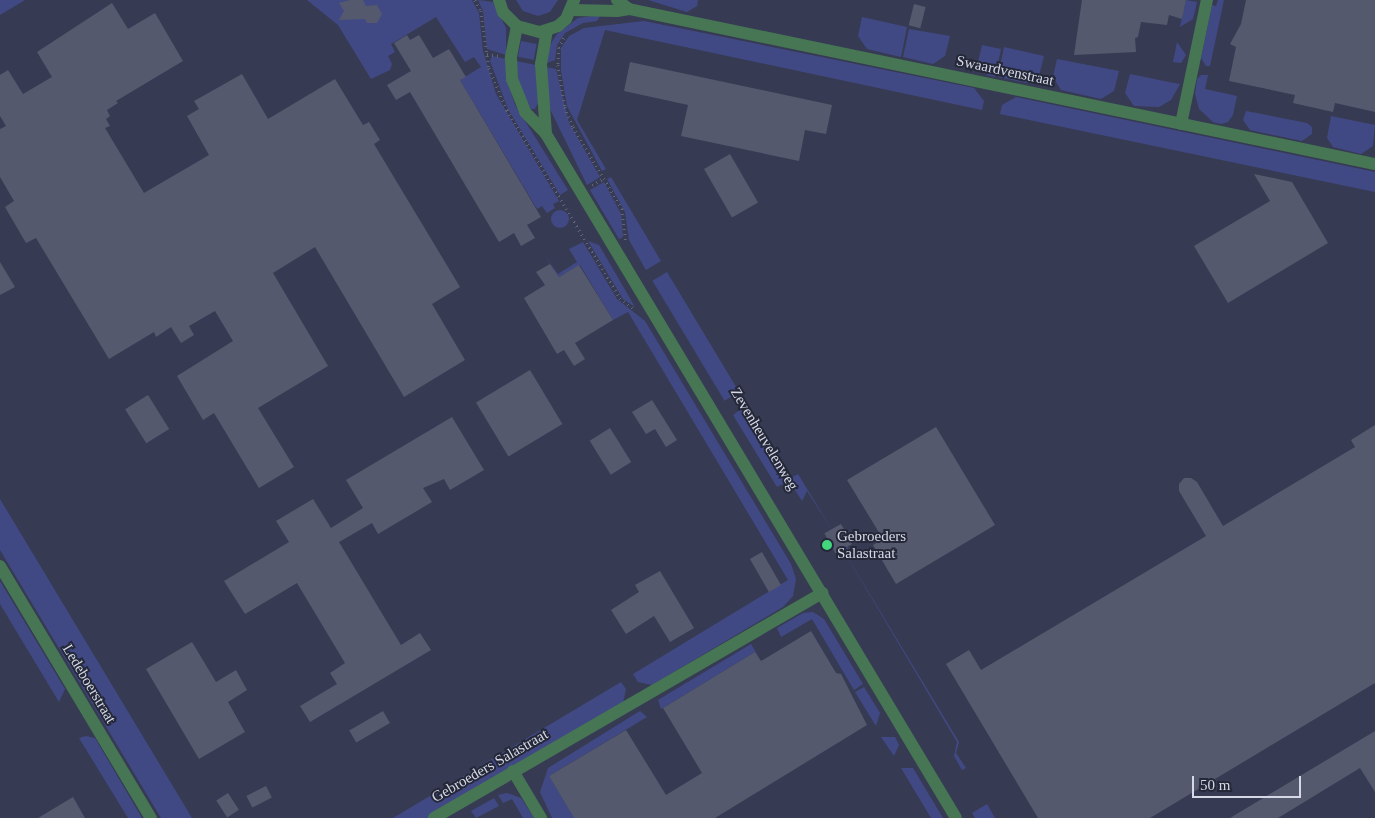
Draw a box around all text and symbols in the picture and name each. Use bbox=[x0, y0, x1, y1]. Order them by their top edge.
street label: Swaardvenstraat bbox=[955, 52, 1055, 90]
street label: Zevenheuvelenweg bbox=[726, 384, 802, 494]
place label: Gebroeders Salastraat bbox=[837, 527, 906, 562]
marker: Gebroeders Salastraat bbox=[821, 539, 833, 551]
street label: Ledeboerstraat bbox=[58, 641, 120, 727]
street label: Gebroeders Salastraat bbox=[429, 725, 551, 807]
scale bar bbox=[1195, 766, 1304, 798]
text: 50 m bbox=[1200, 777, 1230, 793]

